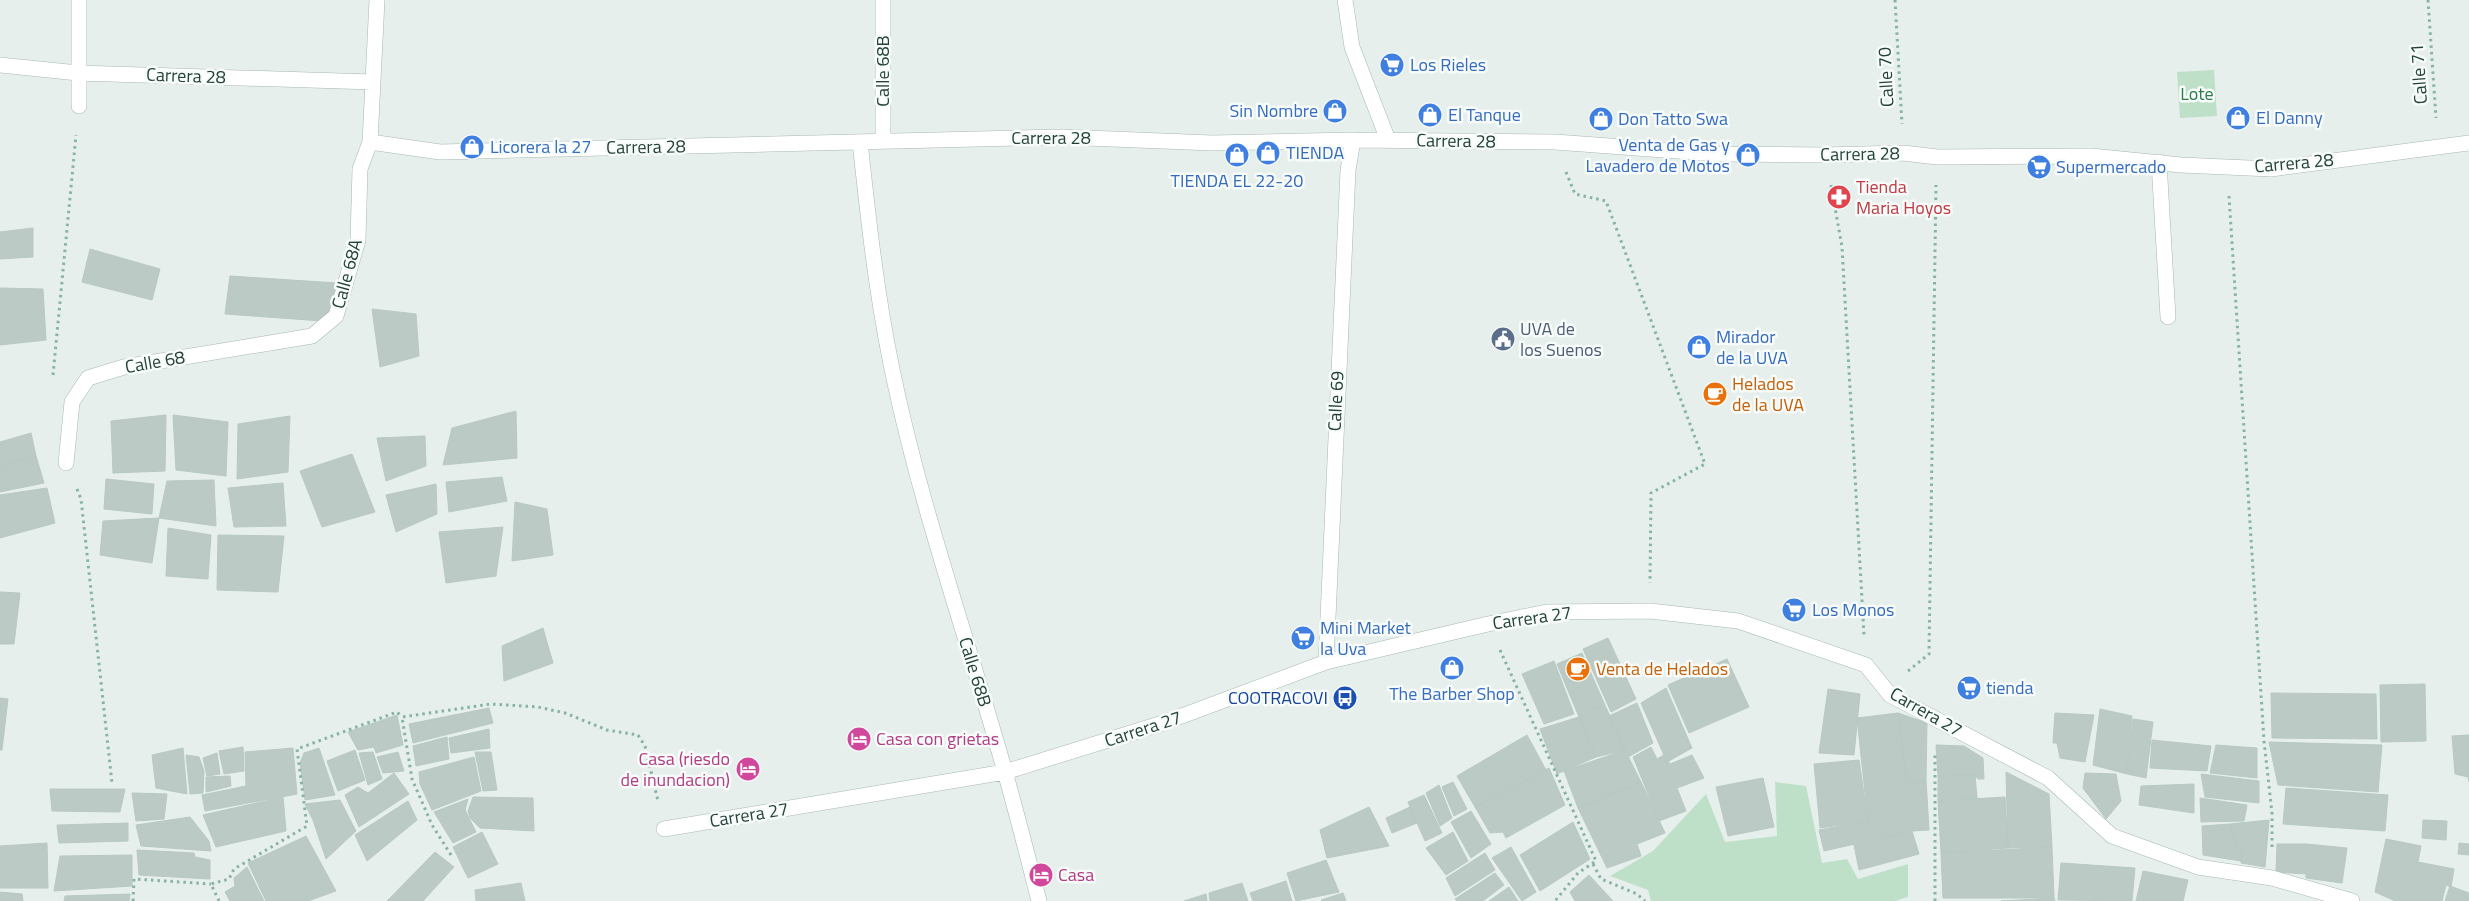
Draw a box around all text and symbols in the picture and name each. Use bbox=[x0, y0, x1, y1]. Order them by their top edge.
street label: Calle 68B bbox=[869, 35, 896, 107]
street label: Calle 71 bbox=[2403, 43, 2434, 105]
street label: Calle 70 bbox=[1870, 46, 1901, 108]
place label: Los Rieles bbox=[1410, 51, 1486, 78]
supermarket icon: Los Rieles bbox=[1379, 52, 1405, 78]
street label: Carrera 28 bbox=[146, 61, 226, 90]
park label: Lote bbox=[2180, 80, 2214, 107]
place label: Sin Nombre bbox=[1229, 97, 1318, 124]
shop icon: Sin Nombre bbox=[1322, 98, 1348, 124]
place label: El Tanque bbox=[1448, 101, 1521, 128]
shop icon: El Tanque bbox=[1417, 102, 1443, 128]
place label: El Danny bbox=[2256, 104, 2323, 131]
place label: Don Tatto Swa bbox=[1618, 105, 1728, 132]
shop icon: El Danny bbox=[2225, 105, 2251, 131]
shop icon: Don Tatto Swa bbox=[1588, 106, 1614, 132]
street label: Carrera 28 bbox=[1011, 124, 1091, 151]
street label: Carrera 28 bbox=[1416, 126, 1496, 155]
place label: Venta de Gas y Lavadero de Motos bbox=[1586, 131, 1730, 179]
street label: Carrera 28 bbox=[606, 132, 686, 161]
place label: Licorera la 27 bbox=[490, 133, 591, 160]
shop icon: Licorera la 27 bbox=[459, 134, 485, 160]
place label: TIENDA bbox=[1286, 139, 1344, 166]
street label: Carrera 28 bbox=[1820, 139, 1900, 168]
shop icon: TIENDA bbox=[1255, 140, 1281, 166]
shop icon: TIENDA EL 22-20 bbox=[1224, 142, 1250, 168]
shop icon: Venta de Gas y Lavadero de Motos bbox=[1735, 142, 1761, 168]
street label: Carrera 28 bbox=[2253, 146, 2335, 179]
place label: Supermercado bbox=[2056, 153, 2166, 180]
supermarket icon: Supermercado bbox=[2026, 154, 2052, 180]
place label: TIENDA EL 22-20 bbox=[1171, 167, 1303, 194]
place label: Tienda Maria Hoyos bbox=[1856, 173, 1951, 221]
pharmacy icon: Tienda Maria Hoyos bbox=[1826, 184, 1852, 210]
street label: Calle 68A bbox=[324, 236, 369, 312]
place label: UVA de los Suenos bbox=[1520, 315, 1602, 363]
place label: Mirador de la UVA bbox=[1716, 323, 1788, 371]
public building icon: UVA de los Suenos bbox=[1490, 326, 1516, 352]
shop icon: Mirador de la UVA bbox=[1686, 334, 1712, 360]
street label: Calle 68 bbox=[123, 343, 187, 380]
street label: Calle 69 bbox=[1320, 370, 1351, 432]
place label: Helados de la UVA bbox=[1732, 370, 1804, 418]
cafe icon: Helados de la UVA bbox=[1702, 381, 1728, 407]
place label: Los Monos bbox=[1812, 596, 1894, 623]
supermarket icon: Los Monos bbox=[1781, 597, 1807, 623]
street label: Carrera 27 bbox=[1491, 599, 1573, 636]
place label: Mini Market la Uva bbox=[1320, 614, 1411, 662]
supermarket icon: Mini Market la Uva bbox=[1290, 625, 1316, 651]
street label: Calle 68B bbox=[952, 634, 999, 710]
shop icon: The Barber Shop bbox=[1439, 655, 1465, 681]
place label: Venta de Helados bbox=[1596, 655, 1728, 682]
cafe icon: Venta de Helados bbox=[1565, 656, 1591, 682]
place label: tienda bbox=[1986, 674, 2034, 701]
supermarket icon: tienda bbox=[1956, 675, 1982, 701]
place label: The Barber Shop bbox=[1389, 680, 1515, 707]
street label: Carrera 27 bbox=[1885, 680, 1967, 743]
place label: COOTRACOVI bbox=[1228, 684, 1328, 711]
bus stop icon: COOTRACOVI bbox=[1332, 685, 1358, 711]
street label: Carrera 27 bbox=[1101, 703, 1185, 754]
place label: Casa con grietas bbox=[876, 725, 999, 752]
hotel icon: Casa con grietas bbox=[846, 726, 872, 752]
place label: Casa (riesdo de inundacion) bbox=[620, 745, 730, 793]
hotel icon: Casa (riesdo de inundacion) bbox=[735, 756, 761, 782]
street label: Carrera 27 bbox=[708, 795, 790, 834]
place label: Casa bbox=[1058, 861, 1094, 888]
hotel icon: Casa bbox=[1028, 862, 1054, 888]

